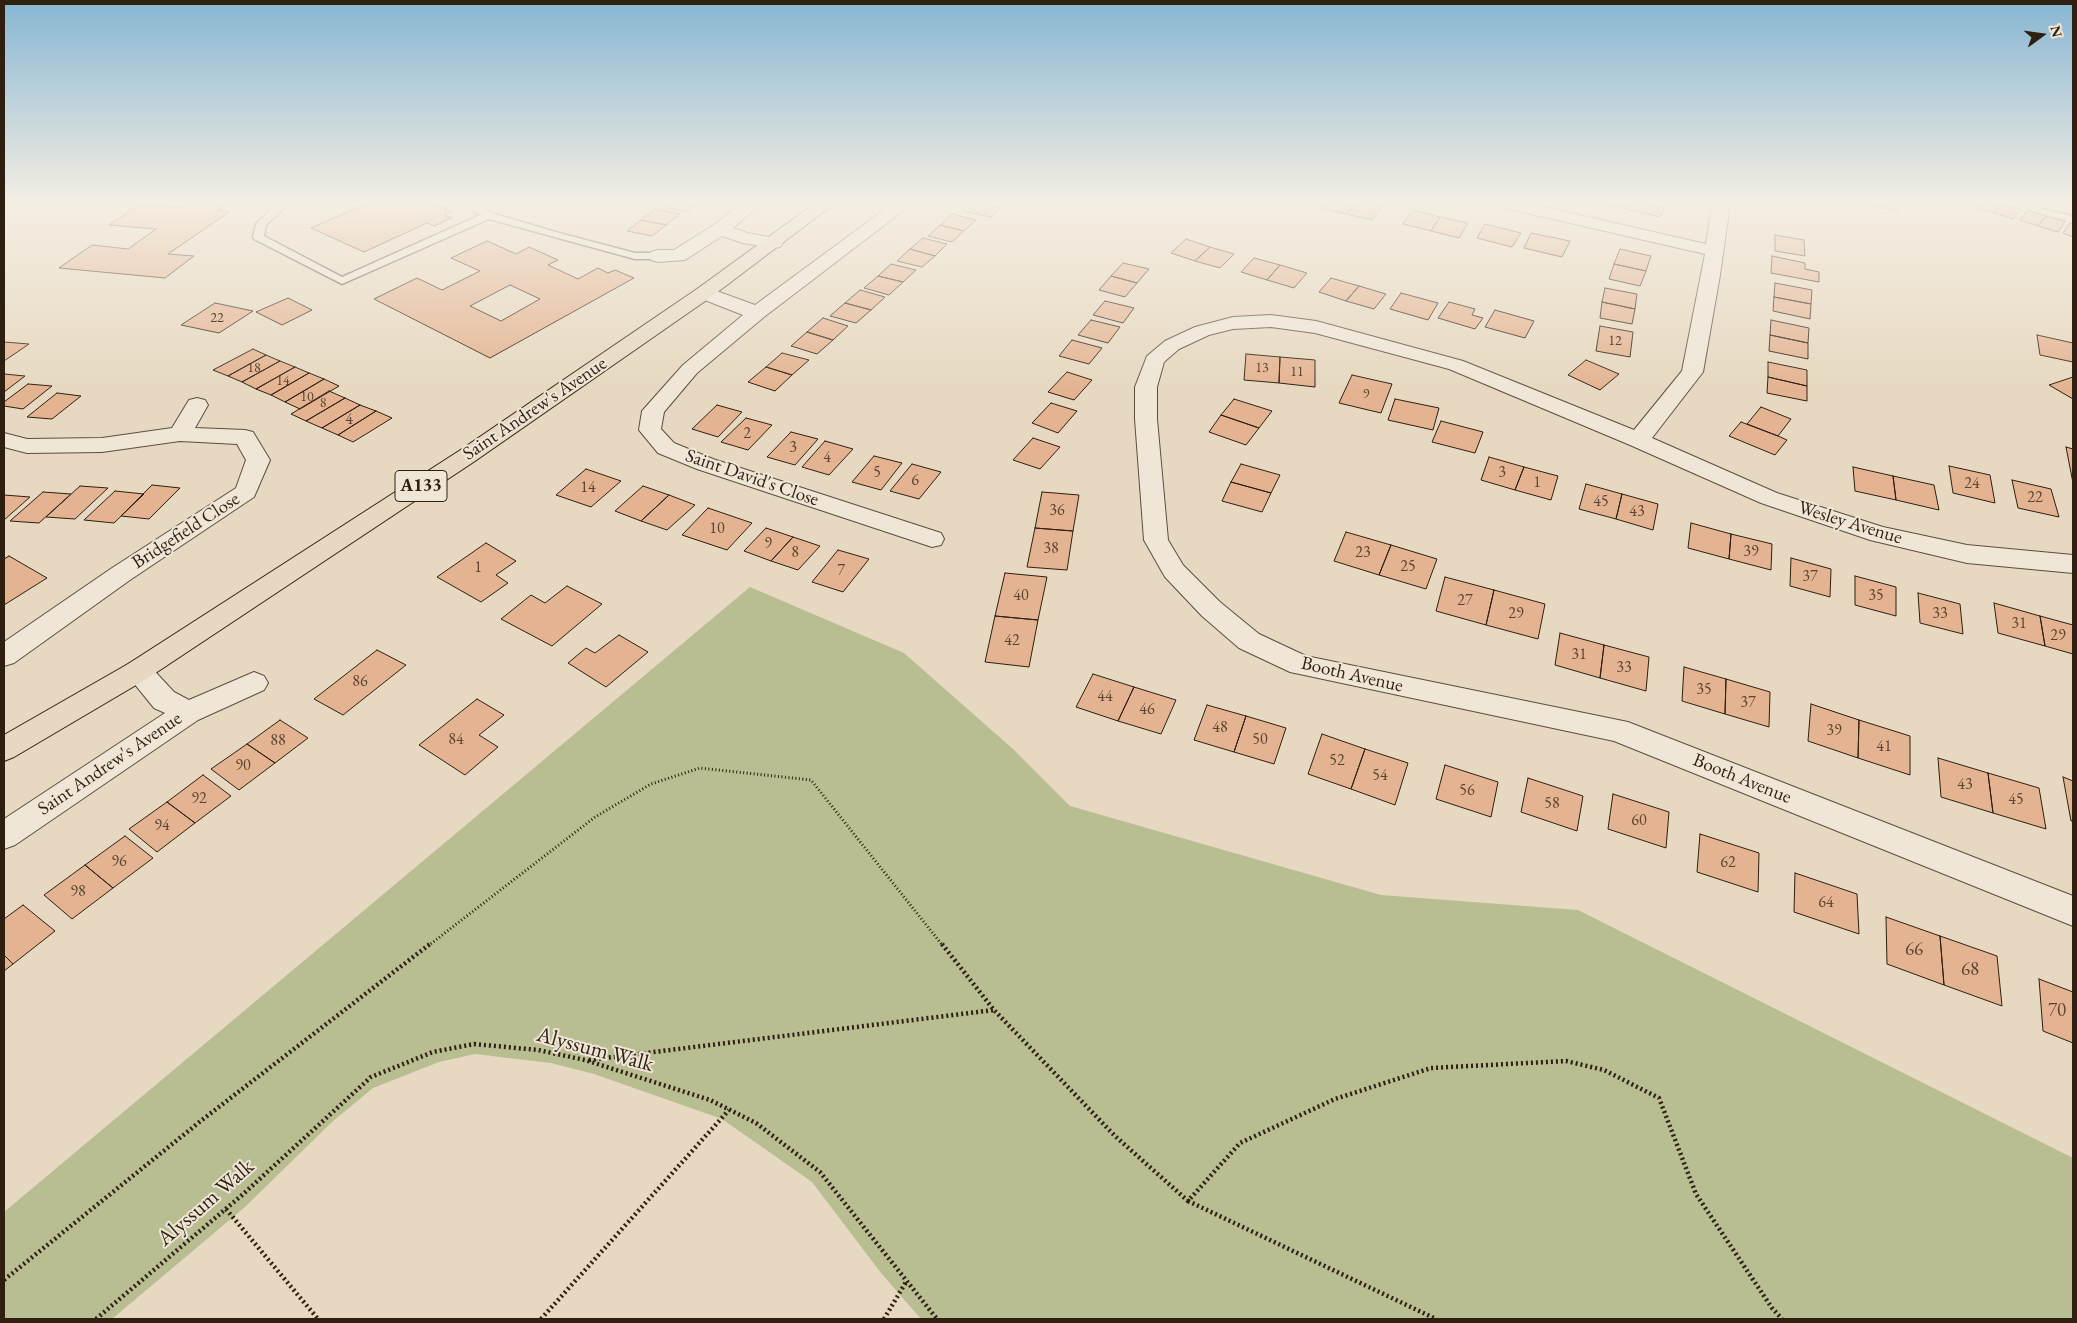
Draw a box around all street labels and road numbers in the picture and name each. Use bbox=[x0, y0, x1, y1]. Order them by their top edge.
street label: Saint Andrew's Avenue bbox=[459, 352, 611, 466]
street label: Saint David's Close bbox=[682, 444, 822, 512]
road number: A133 bbox=[395, 471, 447, 502]
street label: Bridgefield Close bbox=[128, 488, 244, 574]
street label: Wesley Avenue bbox=[1795, 496, 1905, 550]
street label: Booth Avenue bbox=[1299, 652, 1405, 698]
street label: Saint Andrew's Avenue bbox=[34, 707, 186, 821]
street label: Booth Avenue bbox=[1689, 749, 1795, 809]
street label: Alyssum Walk bbox=[534, 1022, 656, 1078]
street label: Alyssum Walk bbox=[152, 1154, 260, 1252]

